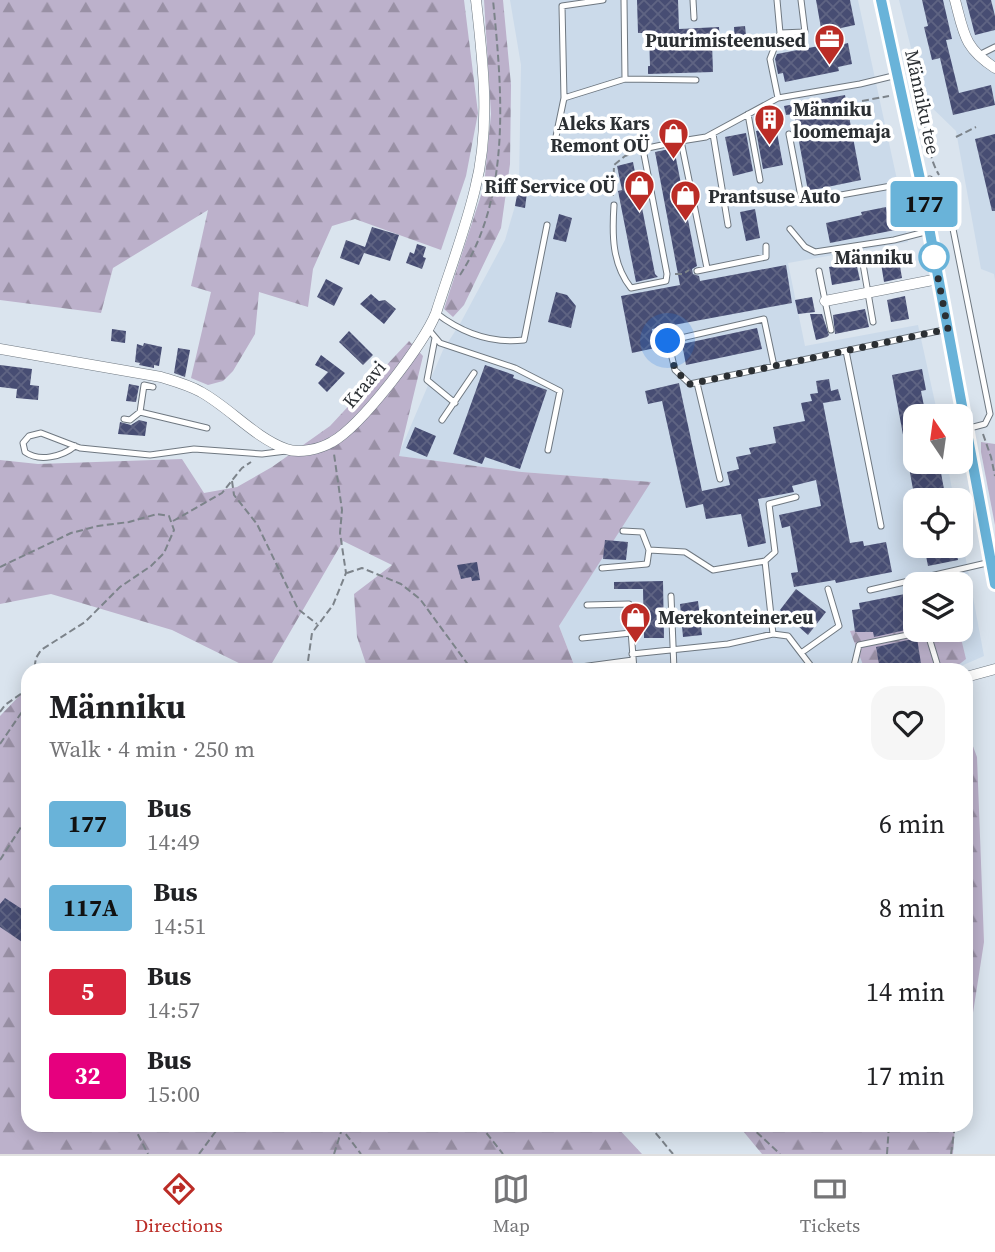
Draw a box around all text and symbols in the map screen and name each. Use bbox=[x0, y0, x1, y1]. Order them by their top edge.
office icon: Puurimisteenused bbox=[812, 23, 846, 67]
place label: Puurimisteenused bbox=[645, 27, 806, 53]
street label: Männiku tee bbox=[899, 47, 947, 157]
place label: Männiku loomemaja bbox=[793, 96, 892, 144]
building icon: Männiku loomemaja bbox=[753, 103, 787, 147]
place label: Aleks Kars Remont OÜ bbox=[550, 110, 650, 158]
shop icon: Aleks Kars Remont OÜ bbox=[656, 117, 690, 161]
shop icon: Riff Service OÜ bbox=[622, 169, 656, 213]
place label: Riff Service OÜ bbox=[484, 173, 616, 199]
shop icon: Prantsuse Auto bbox=[668, 179, 702, 223]
line badge: 177 bbox=[884, 181, 964, 227]
place label: Prantsuse Auto bbox=[708, 183, 841, 209]
text: 177 bbox=[904, 187, 944, 220]
marker: Männiku bbox=[919, 242, 949, 272]
place label: Männiku bbox=[834, 244, 913, 270]
your location bbox=[650, 323, 685, 358]
street label: Kraavi bbox=[336, 354, 392, 413]
north arrow bbox=[903, 404, 973, 474]
map controls bbox=[903, 404, 973, 642]
button: locate bbox=[903, 488, 973, 558]
button: layers bbox=[903, 572, 973, 642]
shop icon: Merekonteiner.eu bbox=[618, 600, 652, 644]
place label: Merekonteiner.eu bbox=[658, 604, 814, 630]
text: Männiku bbox=[49, 684, 186, 729]
button: heart bbox=[871, 686, 945, 760]
text: Walk · 4 min · 250 m bbox=[49, 733, 255, 765]
text: Bus bbox=[147, 790, 191, 826]
text: 6 min bbox=[879, 806, 945, 842]
text: 177 bbox=[68, 807, 107, 840]
text: 14:49 bbox=[147, 826, 200, 858]
text: Bus bbox=[153, 874, 198, 910]
text: 8 min bbox=[879, 890, 945, 926]
text: 117A bbox=[63, 891, 118, 924]
text: 14:51 bbox=[153, 910, 206, 942]
text: Bus bbox=[147, 958, 191, 994]
text: 14 min bbox=[866, 974, 945, 1010]
text: 5 bbox=[81, 975, 94, 1008]
text: 14:57 bbox=[147, 994, 200, 1026]
text: Bus bbox=[147, 1042, 191, 1078]
text: 17 min bbox=[866, 1058, 945, 1094]
text: 32 bbox=[74, 1059, 101, 1092]
text: 15:00 bbox=[147, 1078, 200, 1110]
tab: Directions bbox=[135, 1170, 223, 1238]
tab: Map bbox=[492, 1170, 530, 1238]
tab: Tickets bbox=[800, 1170, 860, 1238]

